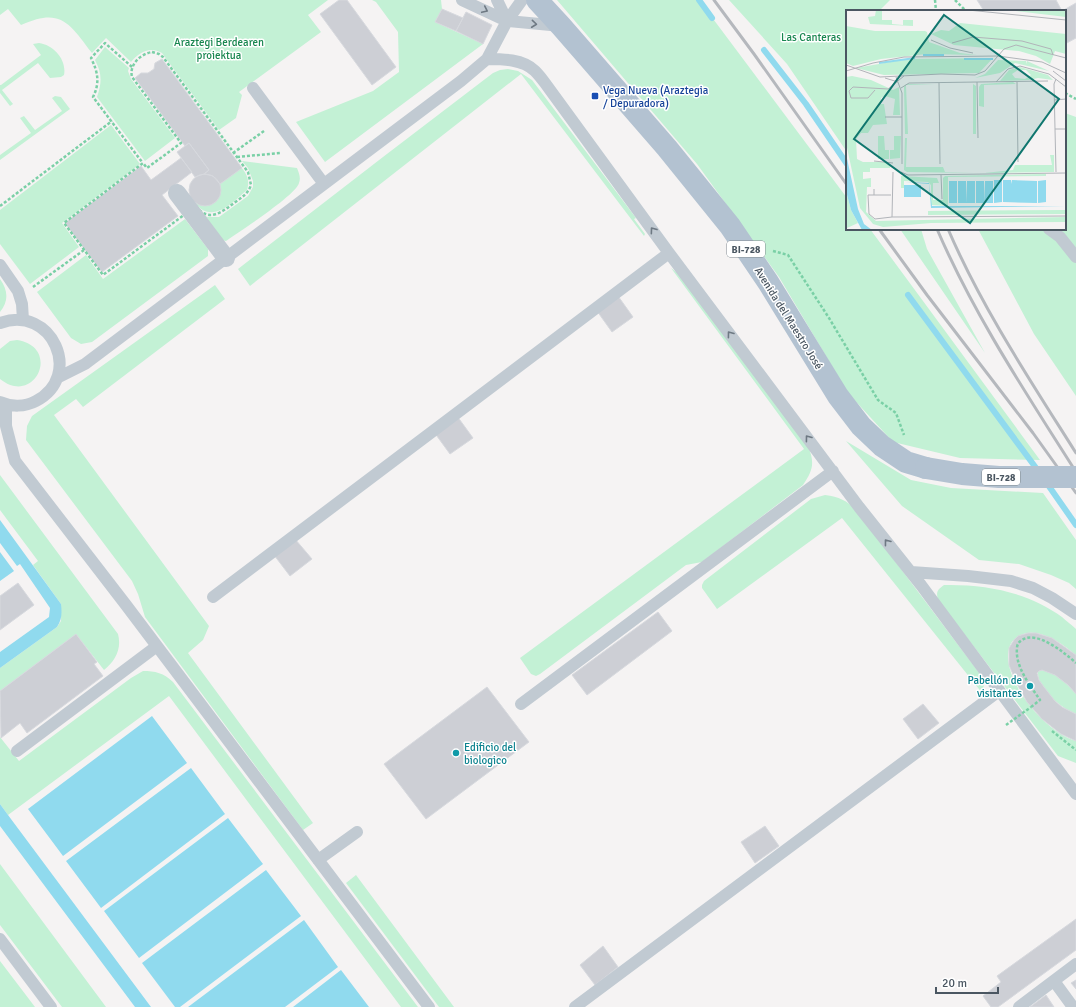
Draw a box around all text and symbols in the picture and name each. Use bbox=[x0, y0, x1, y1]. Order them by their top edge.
one-way arrow bbox=[480, 5, 488, 13]
inset map bbox=[846, 10, 1066, 230]
one-way arrow bbox=[531, 19, 537, 28]
park label: Las Canteras bbox=[781, 31, 841, 44]
park label: Araztegi Berdearen proiektua bbox=[174, 36, 264, 62]
place label: Vega Nueva (Araztegia / Depuradora) bbox=[603, 84, 709, 110]
marker: Vega Nueva (Araztegia / Depuradora) bbox=[590, 91, 600, 101]
one-way arrow bbox=[650, 227, 657, 234]
road number: BI-728 bbox=[727, 241, 765, 257]
street label: Avenida del Maestro José bbox=[752, 265, 825, 372]
one-way arrow bbox=[728, 332, 735, 339]
one-way arrow bbox=[806, 436, 813, 443]
road number: BI-728 bbox=[982, 469, 1020, 485]
one-way arrow bbox=[885, 539, 892, 546]
place label: Pabellón de visitantes bbox=[967, 674, 1022, 700]
marker: Pabellón de visitantes bbox=[1025, 681, 1035, 691]
place label: Edificio del biologico bbox=[464, 741, 516, 767]
marker: Edificio del biologico bbox=[451, 748, 461, 758]
scale bar bbox=[936, 969, 998, 995]
text: 20 m bbox=[942, 976, 967, 991]

